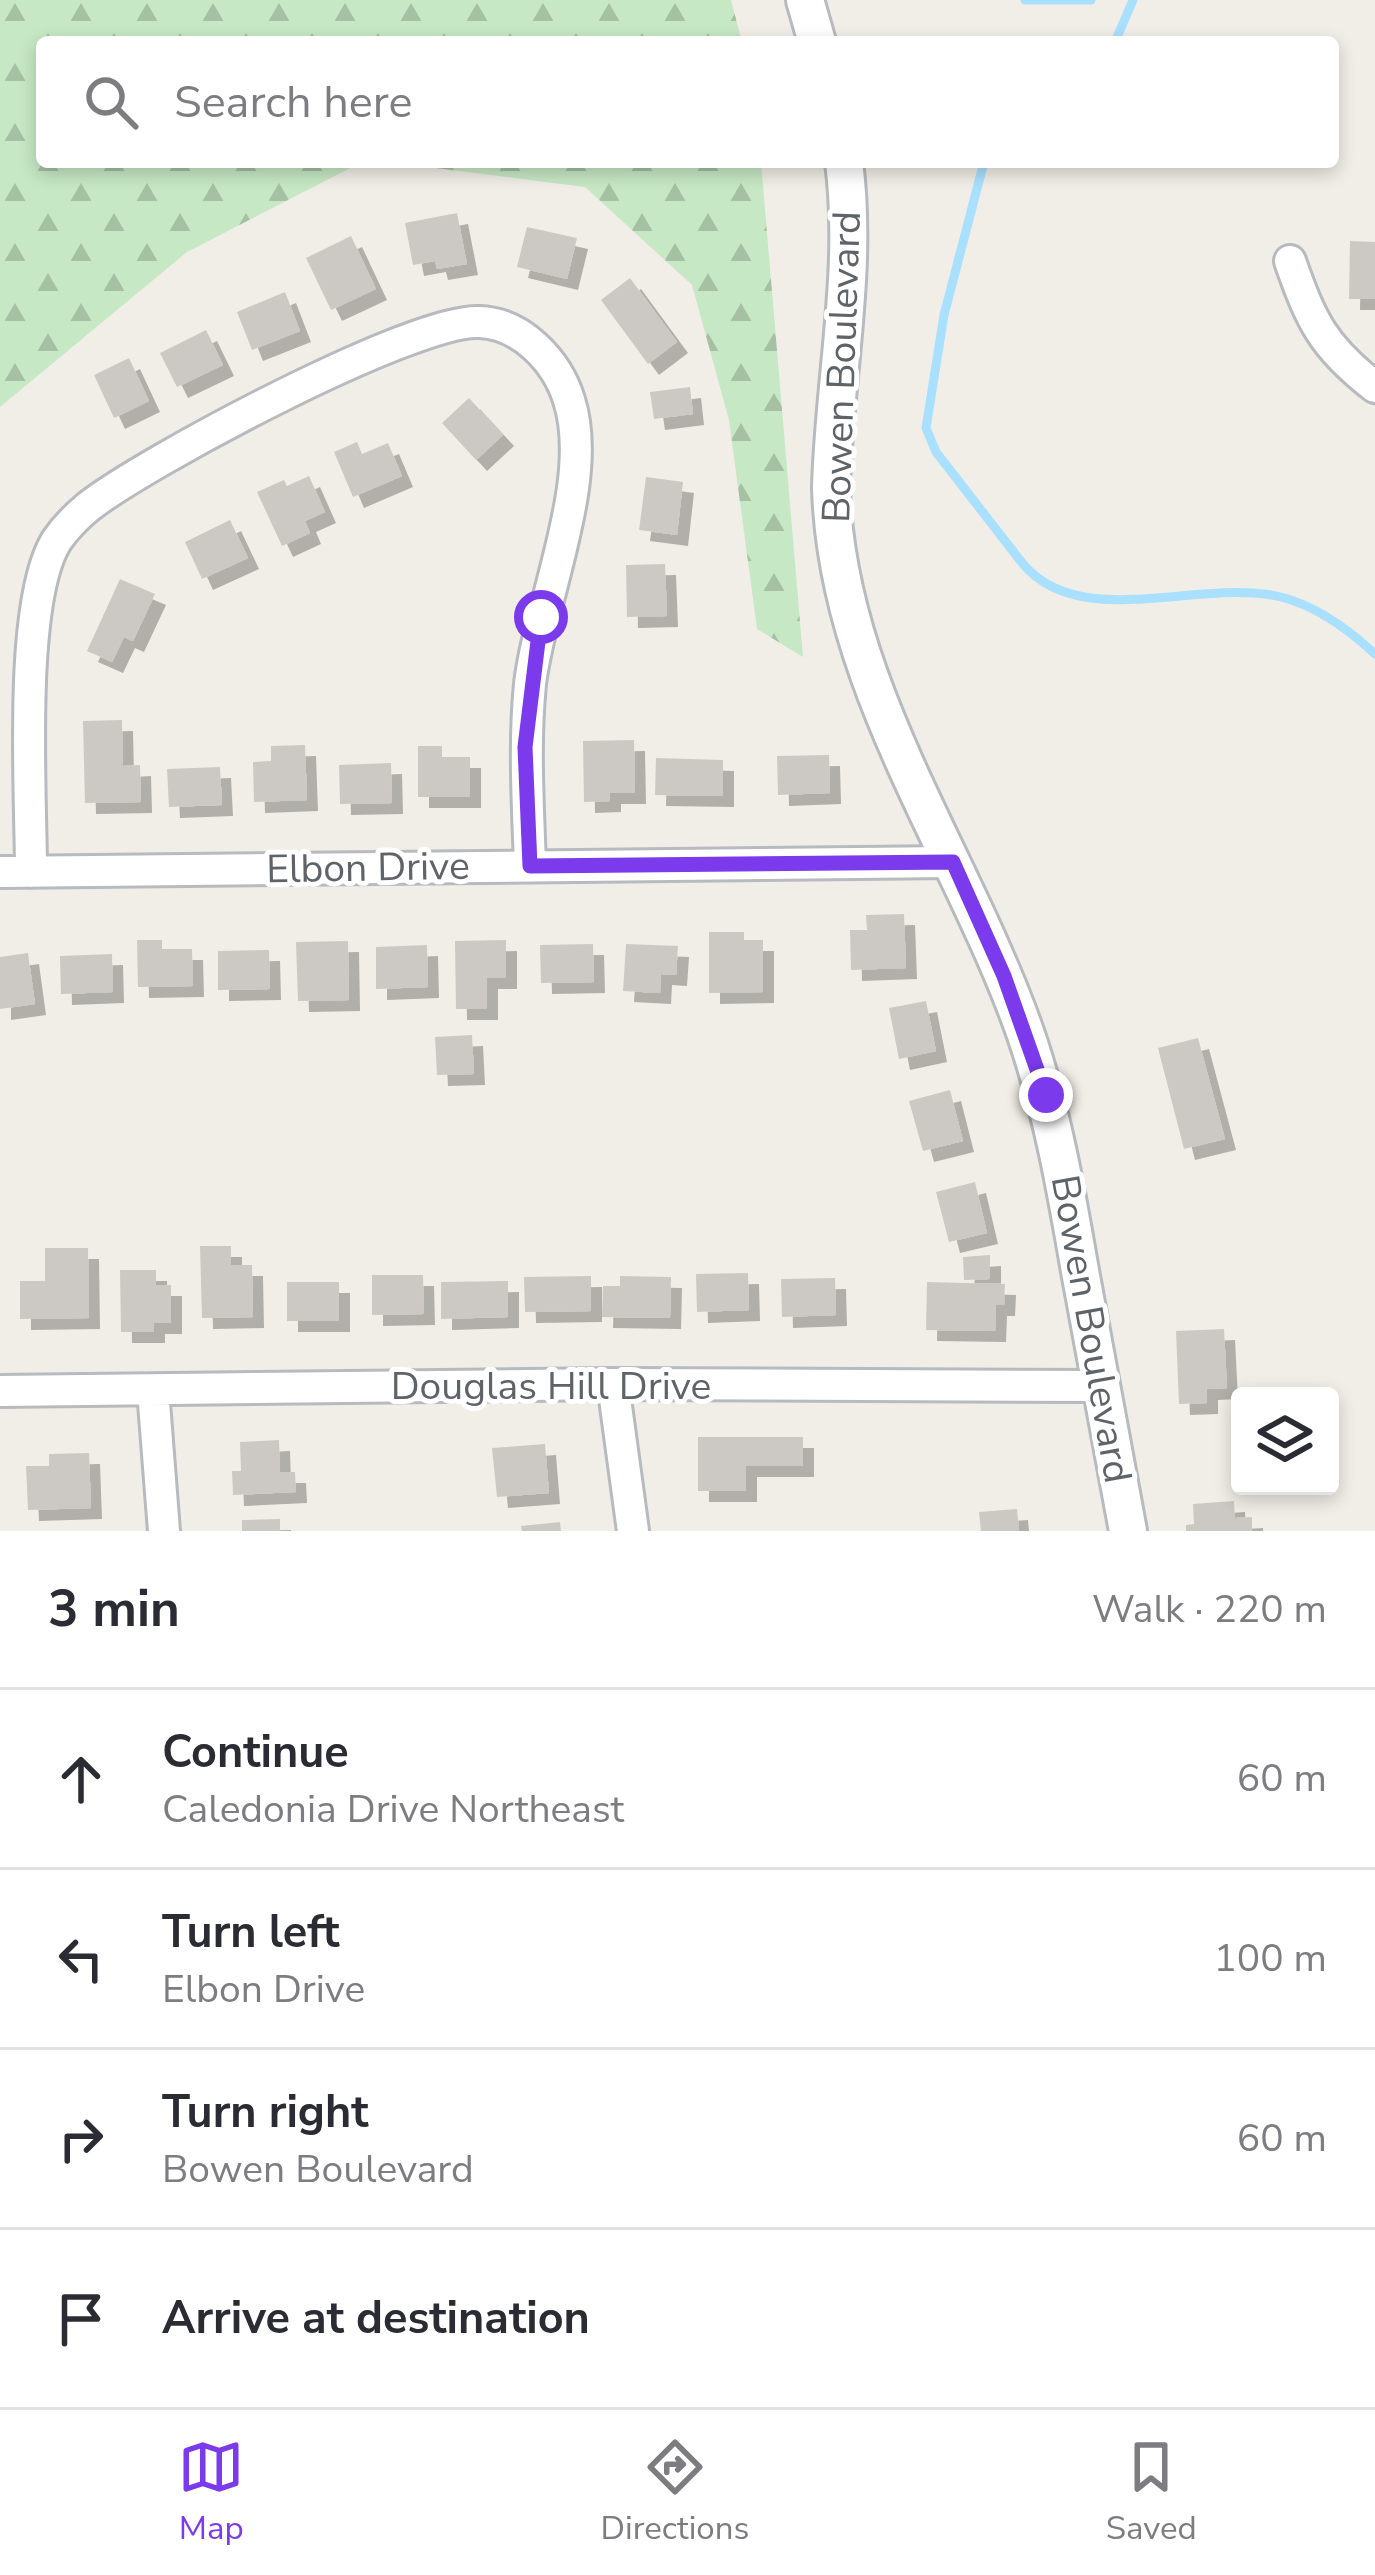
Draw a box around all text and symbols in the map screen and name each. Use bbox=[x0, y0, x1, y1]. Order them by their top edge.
search box bbox=[36, 36, 1339, 168]
icon: search bbox=[78, 69, 144, 135]
text: Search here bbox=[174, 72, 413, 133]
street label: Bowen Boulevard bbox=[810, 210, 874, 524]
route start bbox=[514, 590, 568, 644]
street label: Elbon Drive bbox=[266, 840, 470, 896]
route end bbox=[1019, 1068, 1073, 1122]
street label: Bowen Boulevard bbox=[1038, 1171, 1144, 1487]
street label: Douglas Hill Drive bbox=[391, 1360, 711, 1413]
map controls bbox=[1231, 1387, 1339, 1495]
button: layers bbox=[1231, 1387, 1339, 1495]
text: 3 min bbox=[48, 1574, 180, 1644]
text: Walk · 220 m bbox=[1092, 1583, 1327, 1636]
text: Continue bbox=[162, 1722, 349, 1783]
icon: ahead bbox=[48, 1746, 114, 1812]
text: 60 m bbox=[1237, 1752, 1327, 1805]
text: Caledonia Drive Northeast bbox=[162, 1783, 624, 1836]
text: Turn left bbox=[162, 1902, 340, 1963]
icon: left bbox=[48, 1926, 114, 1992]
text: 100 m bbox=[1213, 1932, 1327, 1985]
text: Elbon Drive bbox=[162, 1963, 365, 2016]
text: Turn right bbox=[162, 2082, 369, 2143]
icon: right bbox=[48, 2106, 114, 2172]
text: 60 m bbox=[1237, 2112, 1327, 2165]
text: Bowen Boulevard bbox=[162, 2143, 474, 2196]
icon: arrive bbox=[48, 2286, 114, 2352]
text: Arrive at destination bbox=[162, 2288, 590, 2349]
tab: Map bbox=[178, 2434, 244, 2551]
tab: Directions bbox=[601, 2434, 749, 2551]
tab: Saved bbox=[1106, 2434, 1197, 2551]

